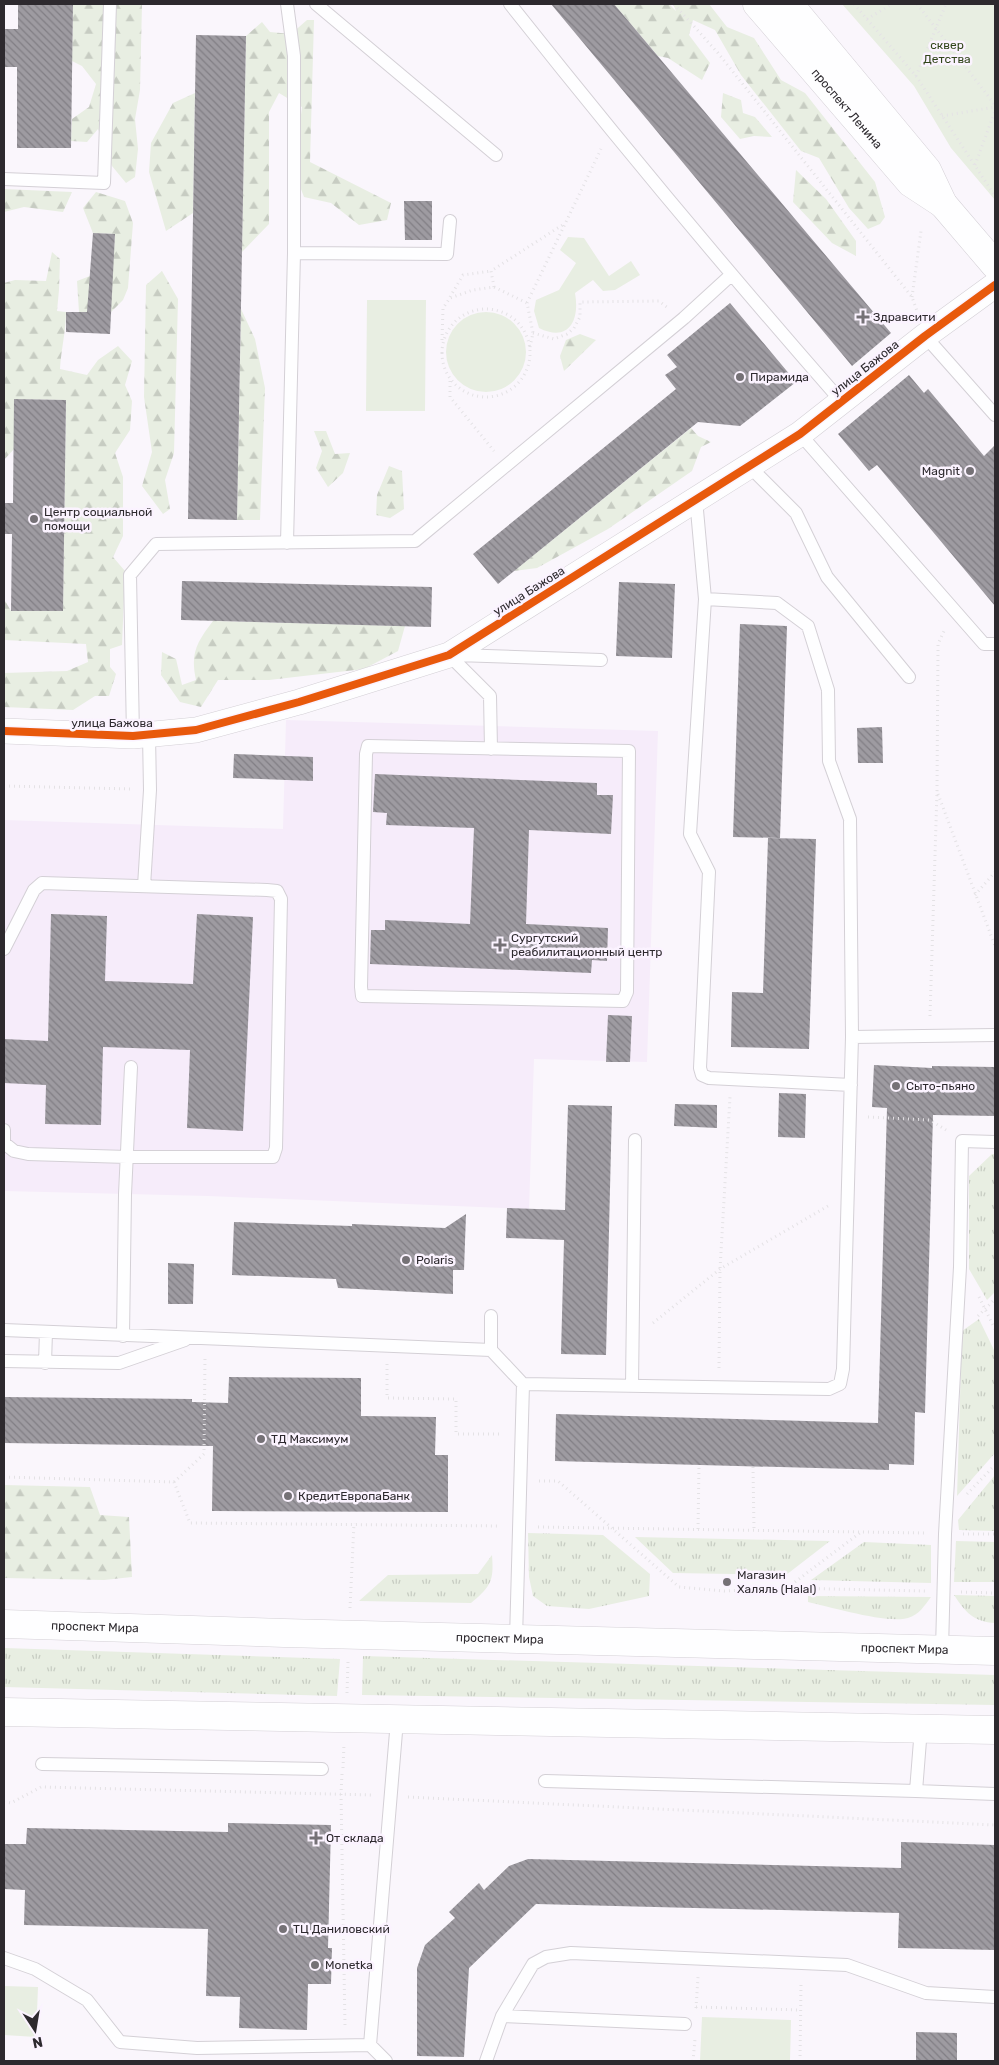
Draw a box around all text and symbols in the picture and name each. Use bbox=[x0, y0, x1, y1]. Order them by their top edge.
park label: сквер Детства bbox=[923, 38, 971, 66]
street label: проспект Ленина bbox=[809, 66, 885, 151]
place label: Здравсити bbox=[873, 310, 936, 324]
marker: Здравсити bbox=[857, 311, 869, 323]
street label: улица Бажова bbox=[829, 337, 901, 399]
place label: Пирамида bbox=[750, 370, 809, 384]
marker: Пирамида bbox=[734, 371, 746, 383]
place label: Magnit bbox=[922, 464, 960, 478]
marker: Magnit bbox=[964, 465, 976, 477]
place label: Центр социальной помощи bbox=[44, 505, 152, 533]
marker: Центр социальной помощи bbox=[28, 513, 40, 525]
street label: улица Бажова bbox=[491, 563, 567, 619]
street label: улица Бажова bbox=[71, 716, 153, 730]
place label: Сургутский реабилитационный центр bbox=[511, 931, 663, 959]
marker: Сургутский реабилитационный центр bbox=[493, 938, 507, 952]
place label: Сыто-пьяно bbox=[906, 1079, 975, 1093]
marker: Сыто-пьяно bbox=[890, 1080, 902, 1092]
place label: Polaris bbox=[416, 1253, 454, 1267]
marker: Polaris bbox=[400, 1254, 412, 1266]
place label: ТД Максимум bbox=[271, 1432, 349, 1446]
marker: ТД Максимум bbox=[255, 1433, 267, 1445]
place label: КредитЕвропаБанк bbox=[298, 1489, 411, 1503]
marker: КредитЕвропаБанк bbox=[282, 1490, 294, 1502]
place label: Магазин Халяль (Halal) bbox=[737, 1568, 816, 1596]
marker: Магазин Халяль (Halal) bbox=[721, 1576, 733, 1588]
street label: проспект Мира bbox=[51, 1619, 139, 1635]
street label: проспект Мира bbox=[456, 1630, 544, 1647]
street label: проспект Мира bbox=[861, 1641, 949, 1657]
place label: От склада bbox=[326, 1831, 384, 1845]
marker: От склада bbox=[310, 1832, 322, 1844]
place label: ТЦ Даниловский bbox=[293, 1922, 390, 1936]
marker: ТЦ Даниловский bbox=[277, 1923, 289, 1935]
place label: Monetka bbox=[325, 1958, 373, 1972]
marker: Monetka bbox=[309, 1959, 321, 1971]
north arrow bbox=[10, 2005, 60, 2055]
text: N bbox=[31, 2033, 44, 2052]

